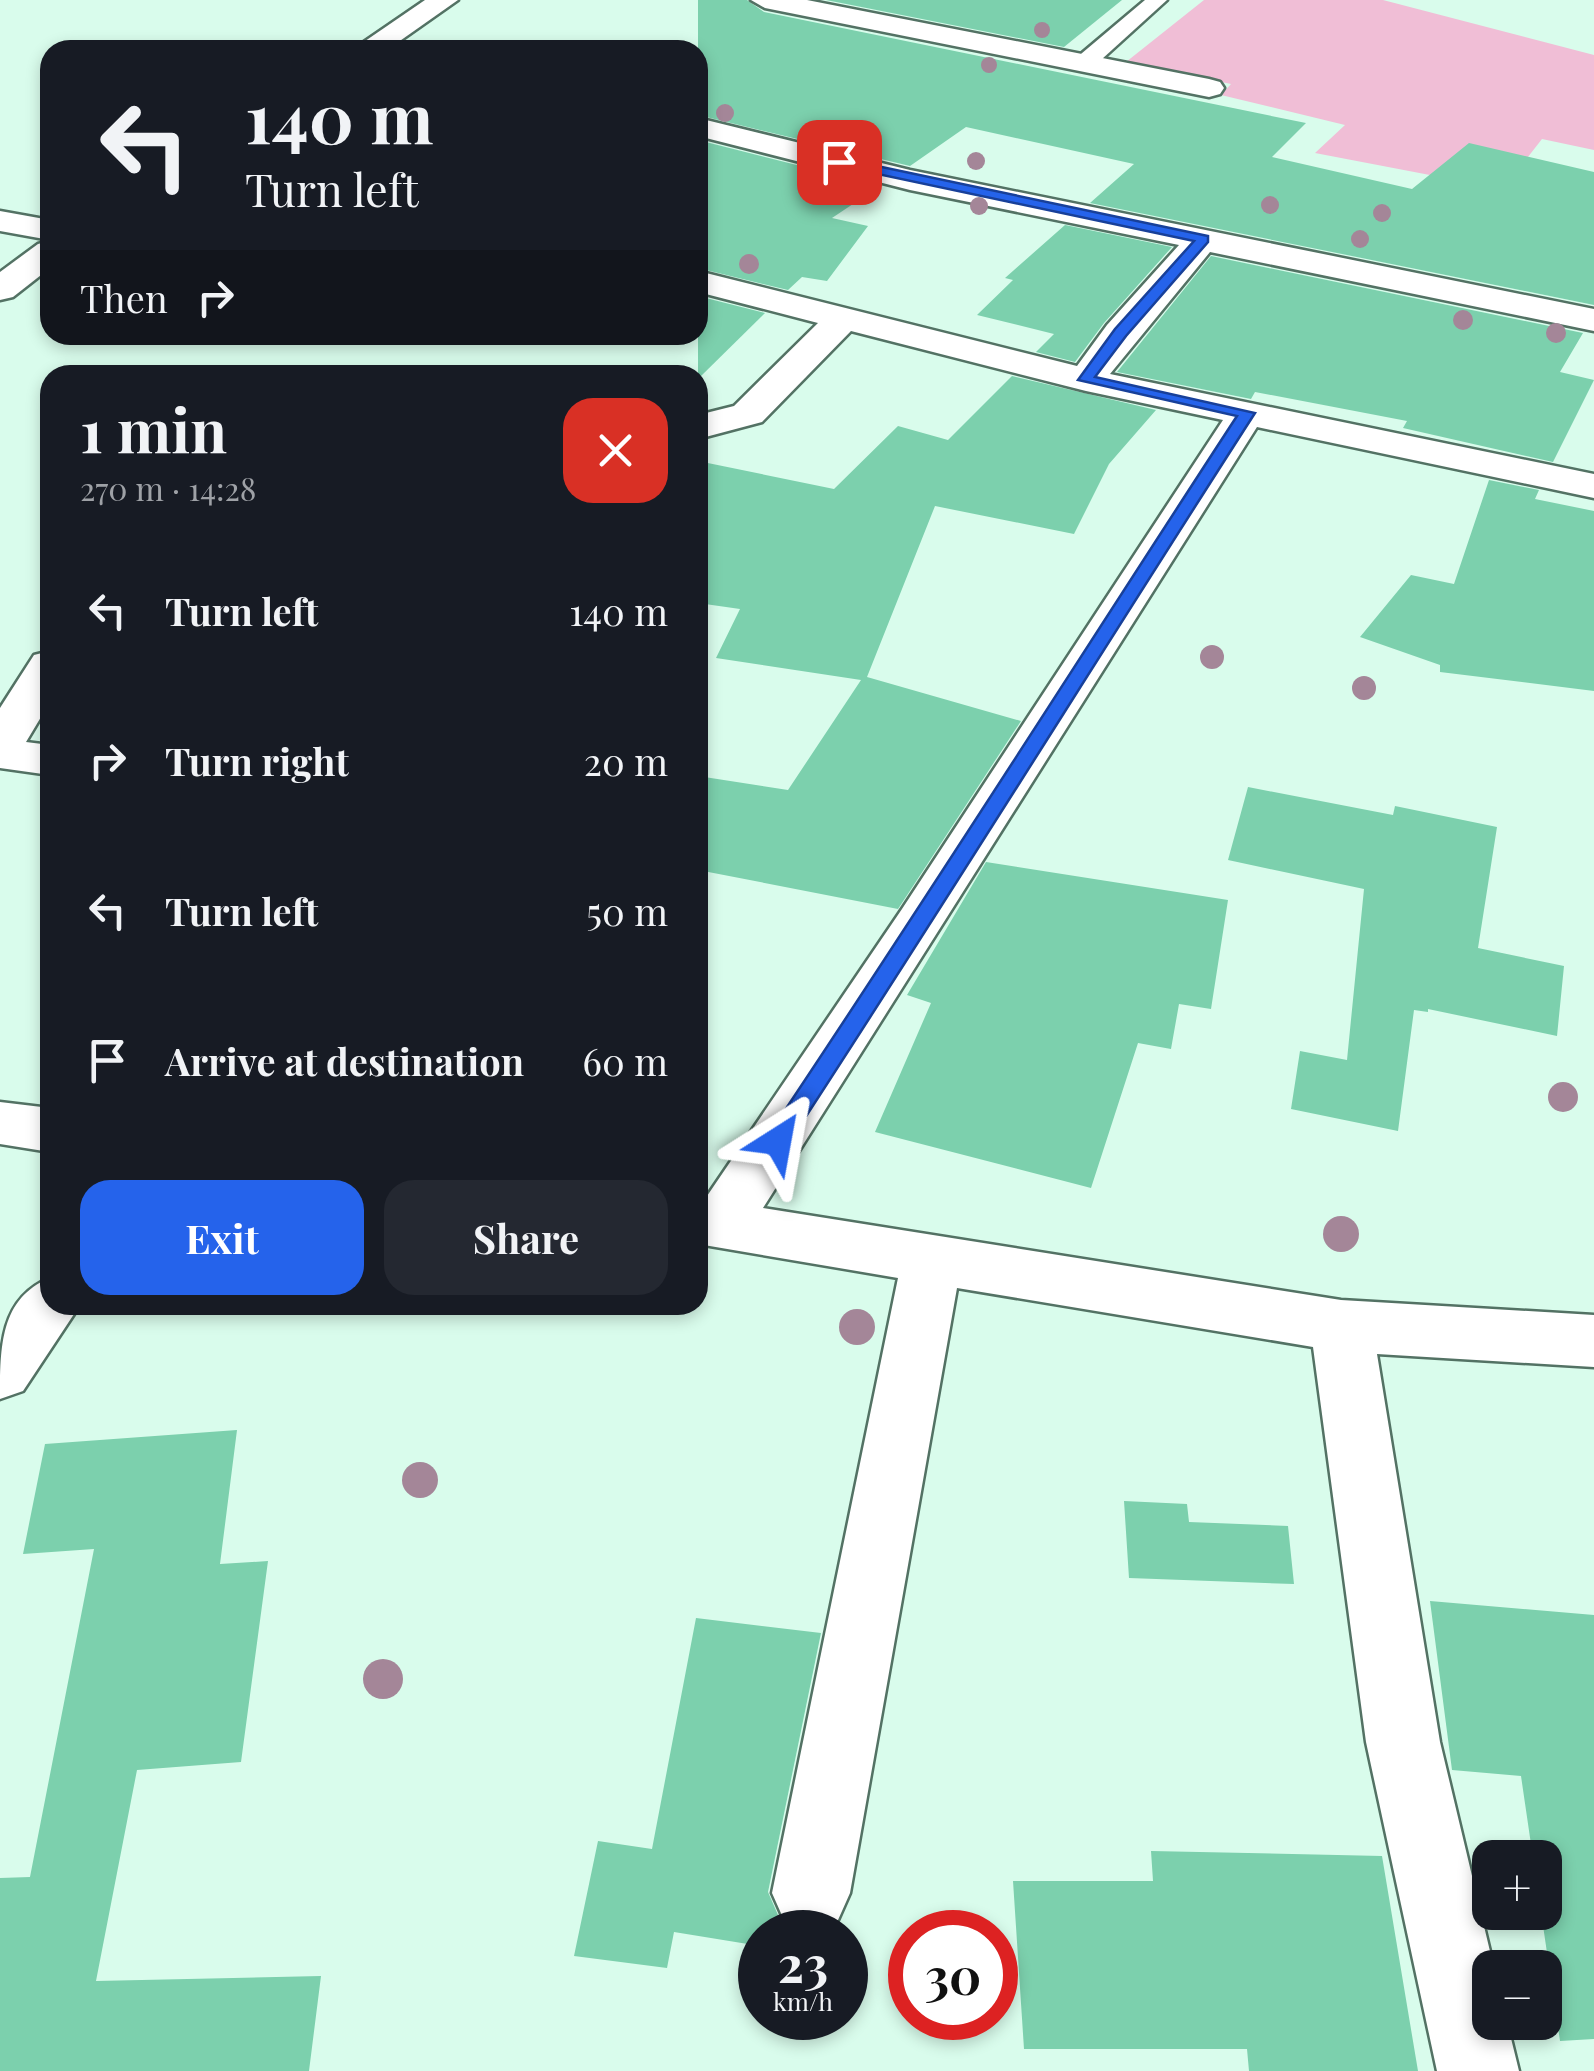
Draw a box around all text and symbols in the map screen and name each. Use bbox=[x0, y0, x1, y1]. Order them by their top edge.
text: 140 m bbox=[245, 68, 434, 162]
icon: left bbox=[80, 80, 210, 210]
pin bbox=[797, 120, 882, 205]
icon: arrive bbox=[812, 135, 867, 190]
text: Turn left bbox=[245, 158, 419, 218]
icon: right bbox=[188, 270, 243, 325]
text: Then bbox=[80, 272, 168, 323]
text: 1 min bbox=[80, 388, 227, 468]
button: close bbox=[563, 398, 668, 503]
text: 270 m · 14:28 bbox=[80, 466, 256, 509]
icon: left bbox=[80, 583, 135, 638]
text: Turn left bbox=[165, 585, 318, 636]
text: 140 m bbox=[569, 585, 668, 636]
icon: right bbox=[80, 733, 135, 788]
text: Turn right bbox=[165, 735, 349, 786]
text: 20 m bbox=[584, 735, 668, 786]
icon: left bbox=[80, 883, 135, 938]
text: Turn left bbox=[165, 885, 318, 936]
text: 50 m bbox=[586, 885, 668, 936]
icon: arrive bbox=[80, 1033, 135, 1088]
text: Arrive at destination bbox=[165, 1035, 524, 1086]
text: 60 m bbox=[582, 1035, 668, 1086]
position arrow bbox=[726, 1089, 830, 1193]
button: Exit bbox=[80, 1180, 364, 1295]
button: Share bbox=[384, 1180, 668, 1295]
map controls bbox=[1472, 1840, 1562, 2040]
button: + bbox=[1472, 1840, 1562, 1930]
speed limit sign: 30 bbox=[888, 1910, 1018, 2040]
text: 23 bbox=[778, 1929, 828, 1996]
button: − bbox=[1472, 1950, 1562, 2040]
text: km/h bbox=[773, 1984, 833, 2017]

